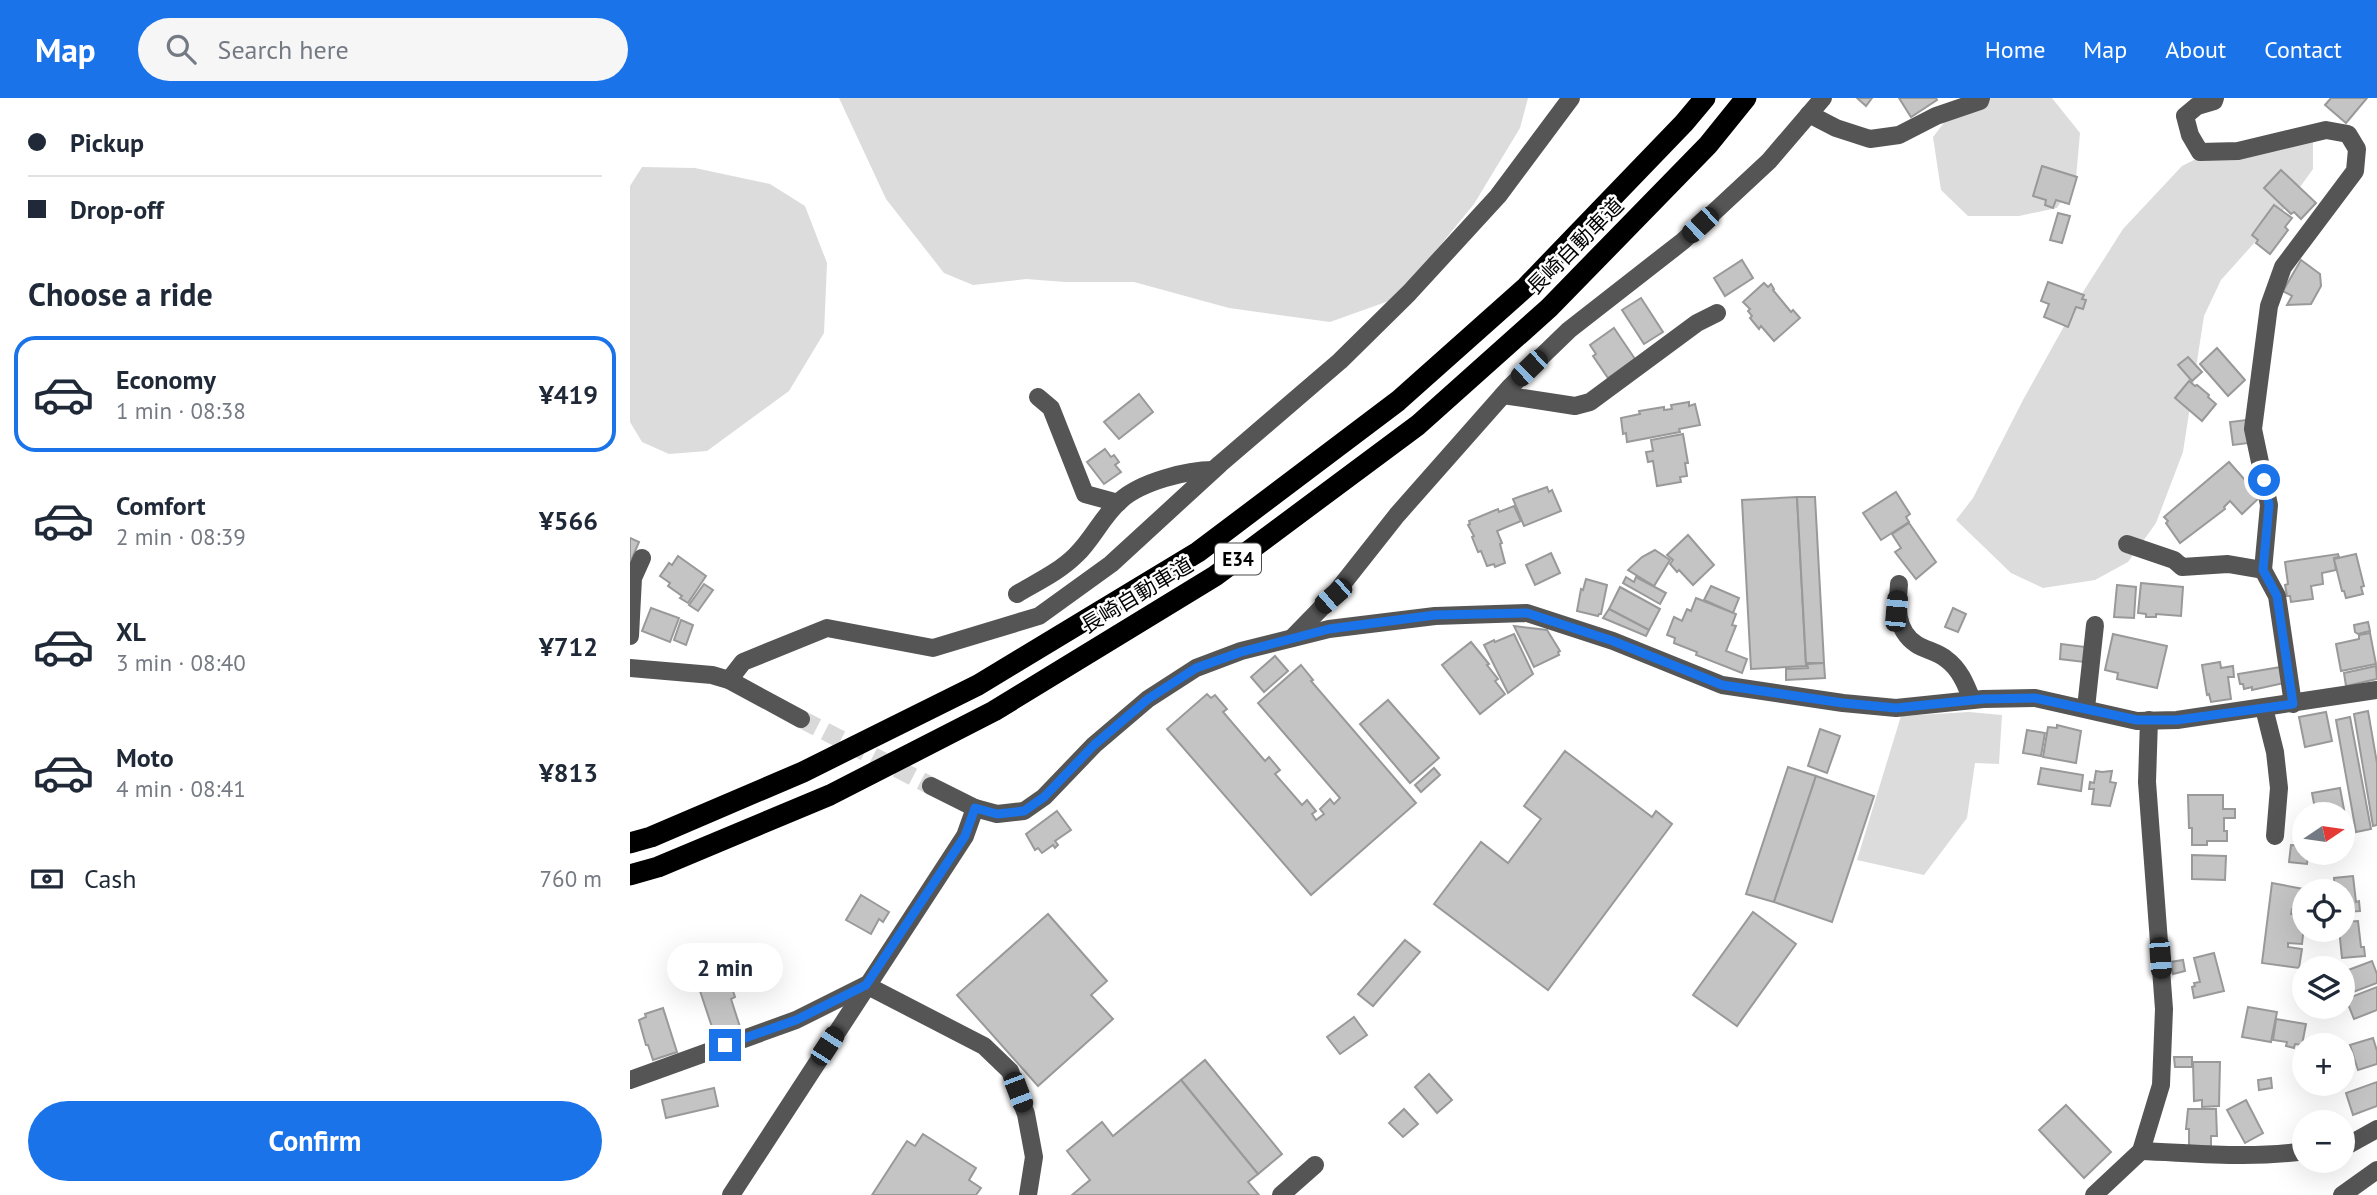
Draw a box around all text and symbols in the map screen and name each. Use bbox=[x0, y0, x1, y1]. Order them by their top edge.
search box bbox=[138, 18, 628, 81]
text: Map bbox=[35, 28, 96, 71]
icon: search bbox=[162, 30, 200, 68]
text: Search here bbox=[218, 33, 349, 66]
text: Home bbox=[1985, 34, 2045, 65]
text: Map bbox=[2083, 34, 2127, 65]
text: About bbox=[2165, 34, 2226, 65]
text: Contact bbox=[2264, 34, 2342, 65]
text: Pickup bbox=[70, 126, 144, 159]
street label: 長崎自動車道 bbox=[1521, 192, 1629, 300]
text: Drop-off bbox=[70, 193, 164, 226]
car bbox=[1678, 203, 1723, 247]
text: Choose a ride bbox=[28, 273, 213, 315]
car bbox=[1507, 346, 1552, 390]
icon: car bbox=[32, 363, 95, 426]
text: Economy bbox=[116, 363, 216, 396]
text: ¥419 bbox=[539, 378, 598, 411]
text: 1 min · 08:38 bbox=[116, 396, 246, 425]
route start bbox=[2248, 464, 2280, 496]
icon: car bbox=[32, 489, 95, 552]
text: Comfort bbox=[116, 489, 206, 522]
text: ¥566 bbox=[539, 504, 598, 537]
text: 2 min · 08:39 bbox=[116, 522, 246, 551]
road number: E34 bbox=[1215, 544, 1261, 574]
street label: 長崎自動車道 bbox=[1076, 551, 1198, 639]
car bbox=[1311, 574, 1356, 618]
car bbox=[1884, 589, 1909, 633]
icon: car bbox=[32, 615, 95, 678]
text: XL bbox=[116, 615, 146, 648]
text: ¥712 bbox=[539, 630, 598, 663]
text: 3 min · 08:40 bbox=[116, 648, 246, 677]
icon: car bbox=[32, 741, 95, 804]
text: Moto bbox=[116, 741, 174, 774]
text: ¥813 bbox=[539, 756, 598, 789]
text: 4 min · 08:41 bbox=[116, 774, 246, 803]
north arrow bbox=[2292, 802, 2356, 864]
map controls bbox=[2292, 802, 2355, 1173]
icon: cash bbox=[28, 860, 66, 898]
text: Cash bbox=[84, 862, 136, 895]
text: 760 m bbox=[540, 864, 602, 893]
button: locate bbox=[2292, 879, 2355, 942]
car bbox=[2149, 936, 2172, 980]
callout: 2 min bbox=[667, 944, 783, 992]
text: 2 min bbox=[697, 953, 753, 982]
button: layers bbox=[2292, 956, 2355, 1019]
car bbox=[807, 1023, 848, 1069]
route end bbox=[709, 1029, 741, 1061]
button: + bbox=[2292, 1033, 2355, 1096]
car bbox=[1001, 1069, 1036, 1115]
button: Confirm bbox=[28, 1101, 602, 1181]
button: − bbox=[2292, 1110, 2355, 1173]

